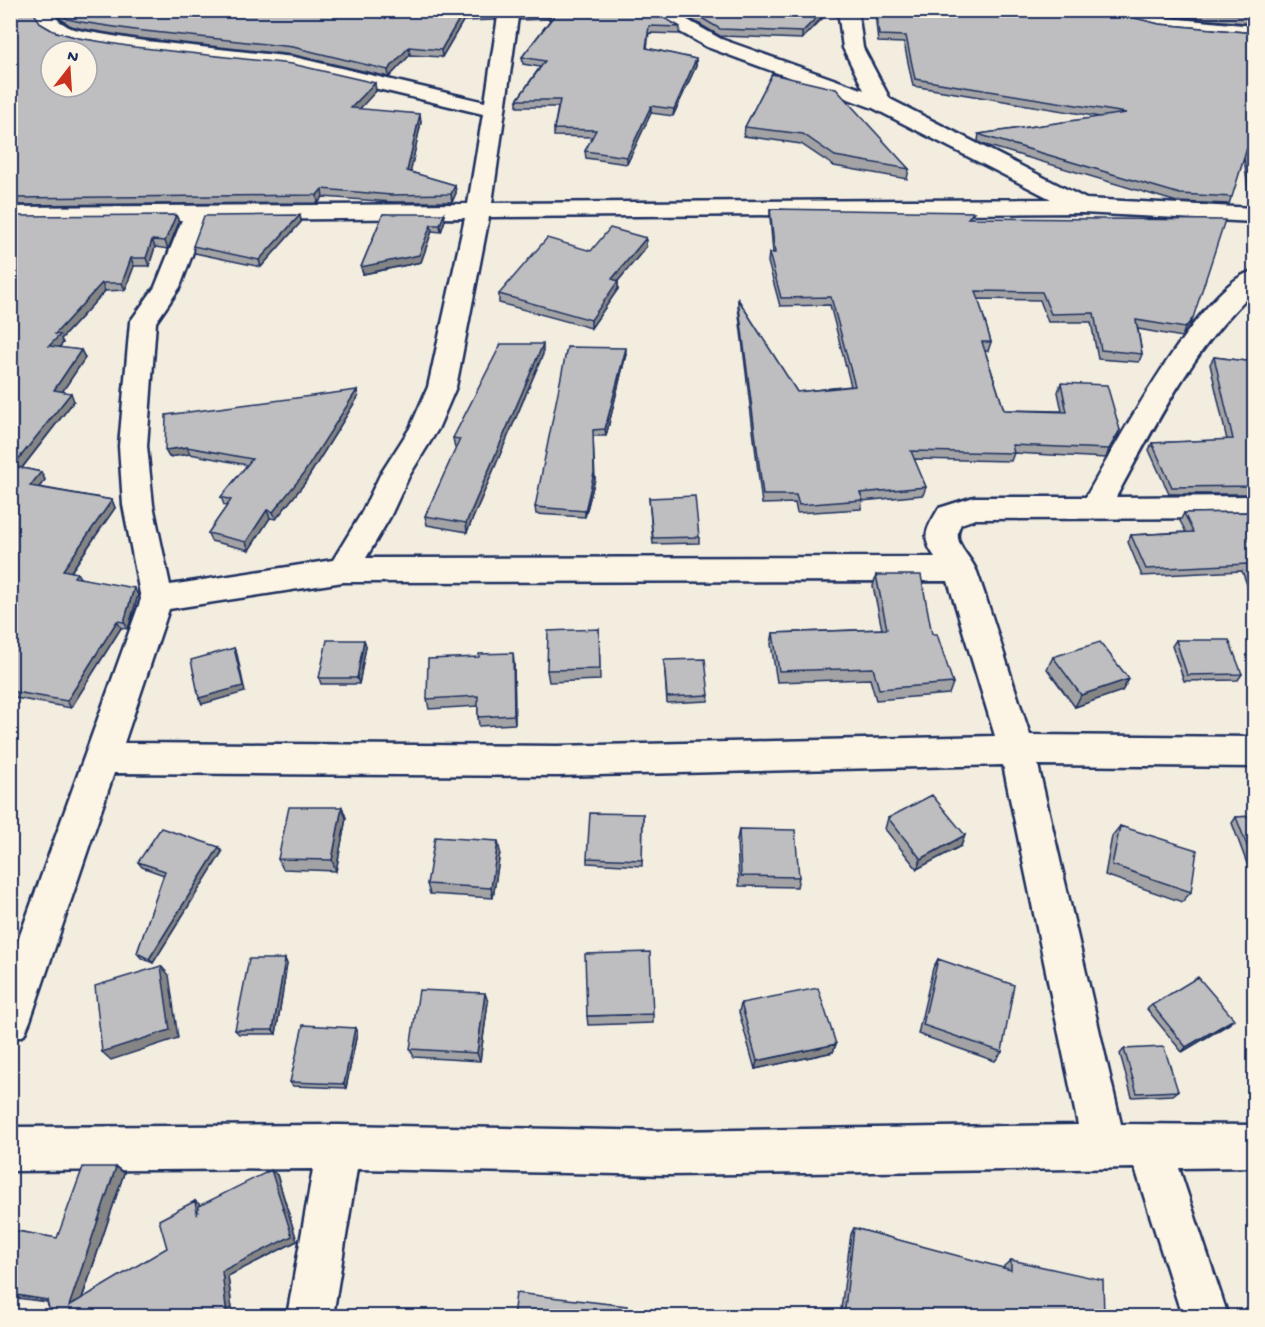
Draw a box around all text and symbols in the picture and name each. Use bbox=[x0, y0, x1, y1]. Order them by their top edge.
north arrow bbox=[39, 39, 99, 99]
text: N bbox=[65, 47, 81, 69]

